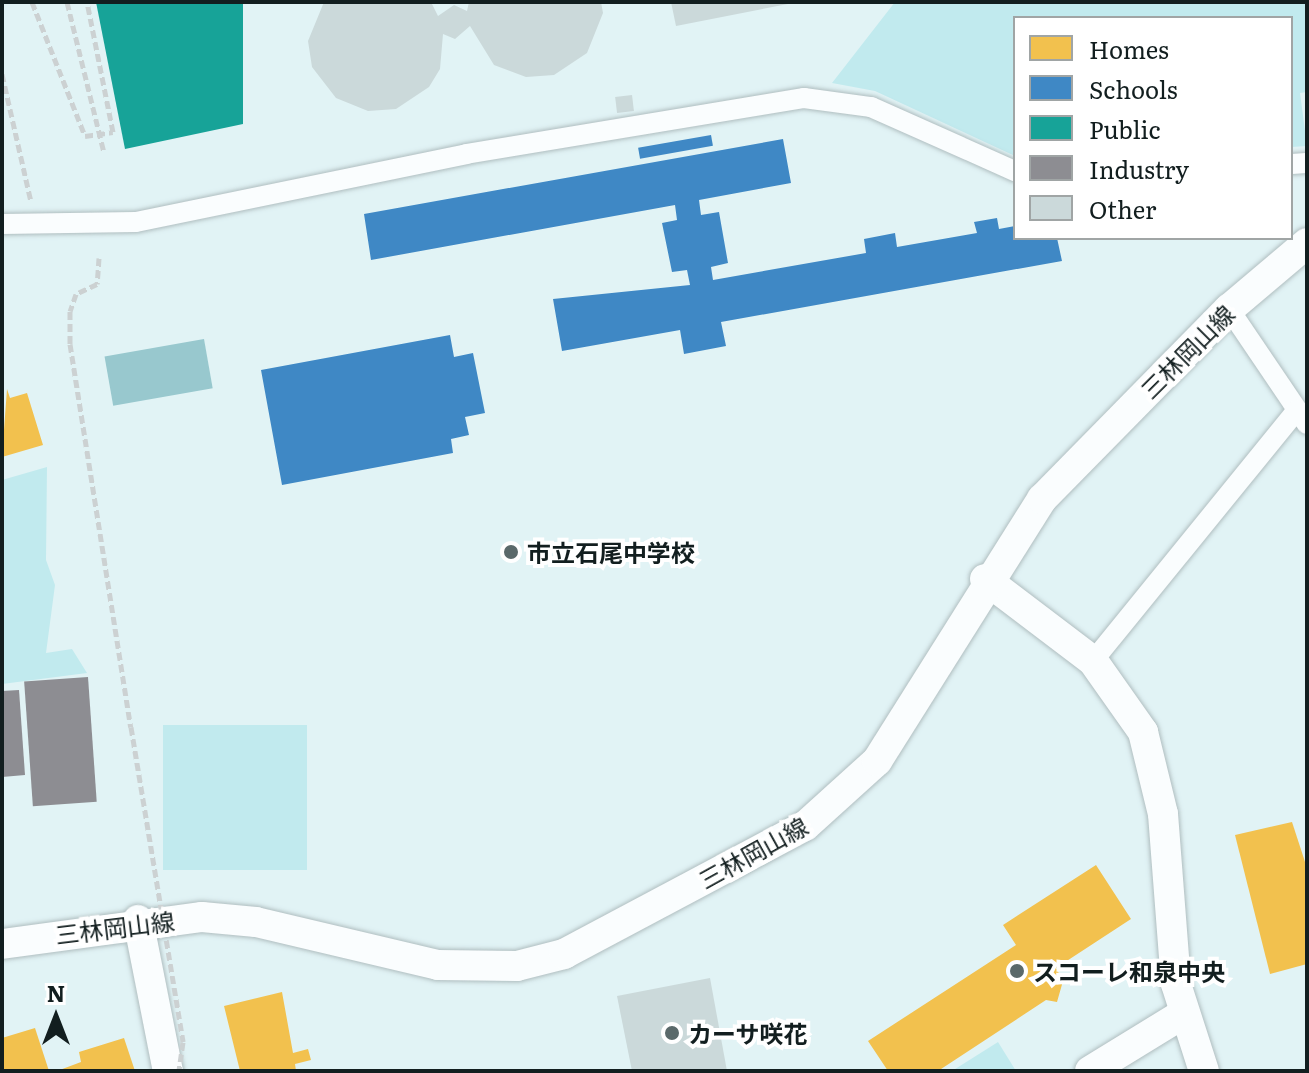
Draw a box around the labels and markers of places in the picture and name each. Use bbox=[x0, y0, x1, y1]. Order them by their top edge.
place label: 市立石尾中学校 bbox=[527, 538, 695, 566]
marker: 市立石尾中学校 bbox=[502, 543, 520, 561]
place label: スコーレ和泉中央 bbox=[1033, 957, 1225, 985]
marker: スコーレ和泉中央 bbox=[1008, 962, 1026, 980]
place label: カーサ咲花 bbox=[688, 1019, 808, 1047]
marker: カーサ咲花 bbox=[663, 1024, 681, 1042]

